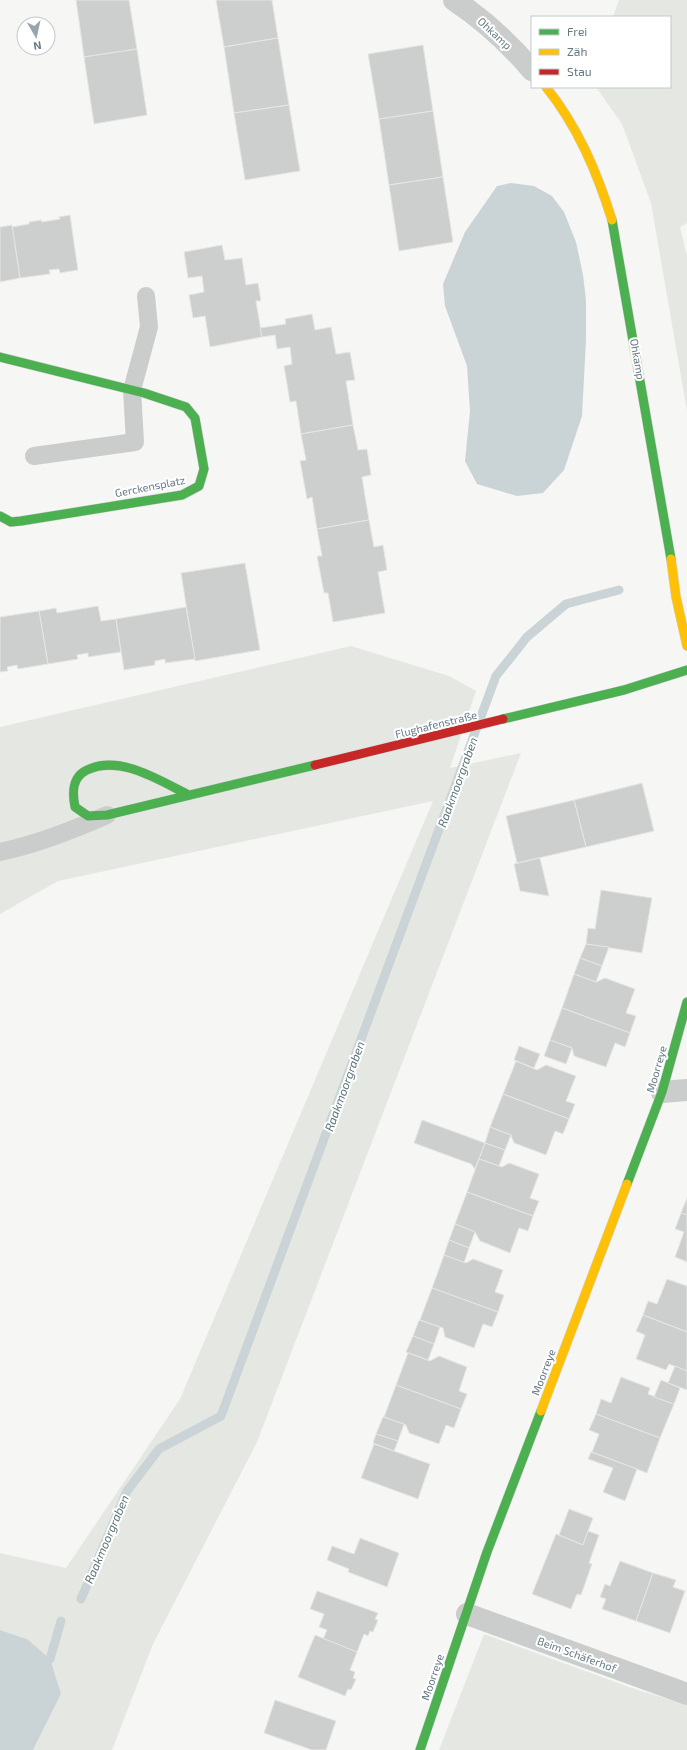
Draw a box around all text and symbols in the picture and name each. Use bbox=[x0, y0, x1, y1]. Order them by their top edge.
street label: Ohkamp bbox=[475, 14, 515, 52]
north arrow bbox=[16, 16, 56, 56]
legend bbox=[531, 16, 671, 88]
text: Frei bbox=[567, 24, 587, 38]
text: N bbox=[33, 39, 43, 53]
text: Zäh bbox=[567, 44, 587, 58]
text: Stau bbox=[567, 64, 592, 78]
street label: Ohkamp bbox=[628, 337, 648, 381]
street label: Gerckensplatz bbox=[114, 473, 187, 499]
street label: Flughafenstraße bbox=[394, 708, 478, 740]
water label: Raakmoorgraben bbox=[434, 735, 480, 829]
water label: Raakmoorgraben bbox=[321, 1039, 367, 1133]
street label: Moorreye bbox=[643, 1044, 669, 1094]
street label: Moorreye bbox=[528, 1347, 558, 1397]
water label: Raakmoorgraben bbox=[81, 1493, 131, 1585]
street label: Beim Schäferhof bbox=[536, 1634, 619, 1675]
street label: Moorreye bbox=[418, 1652, 446, 1702]

